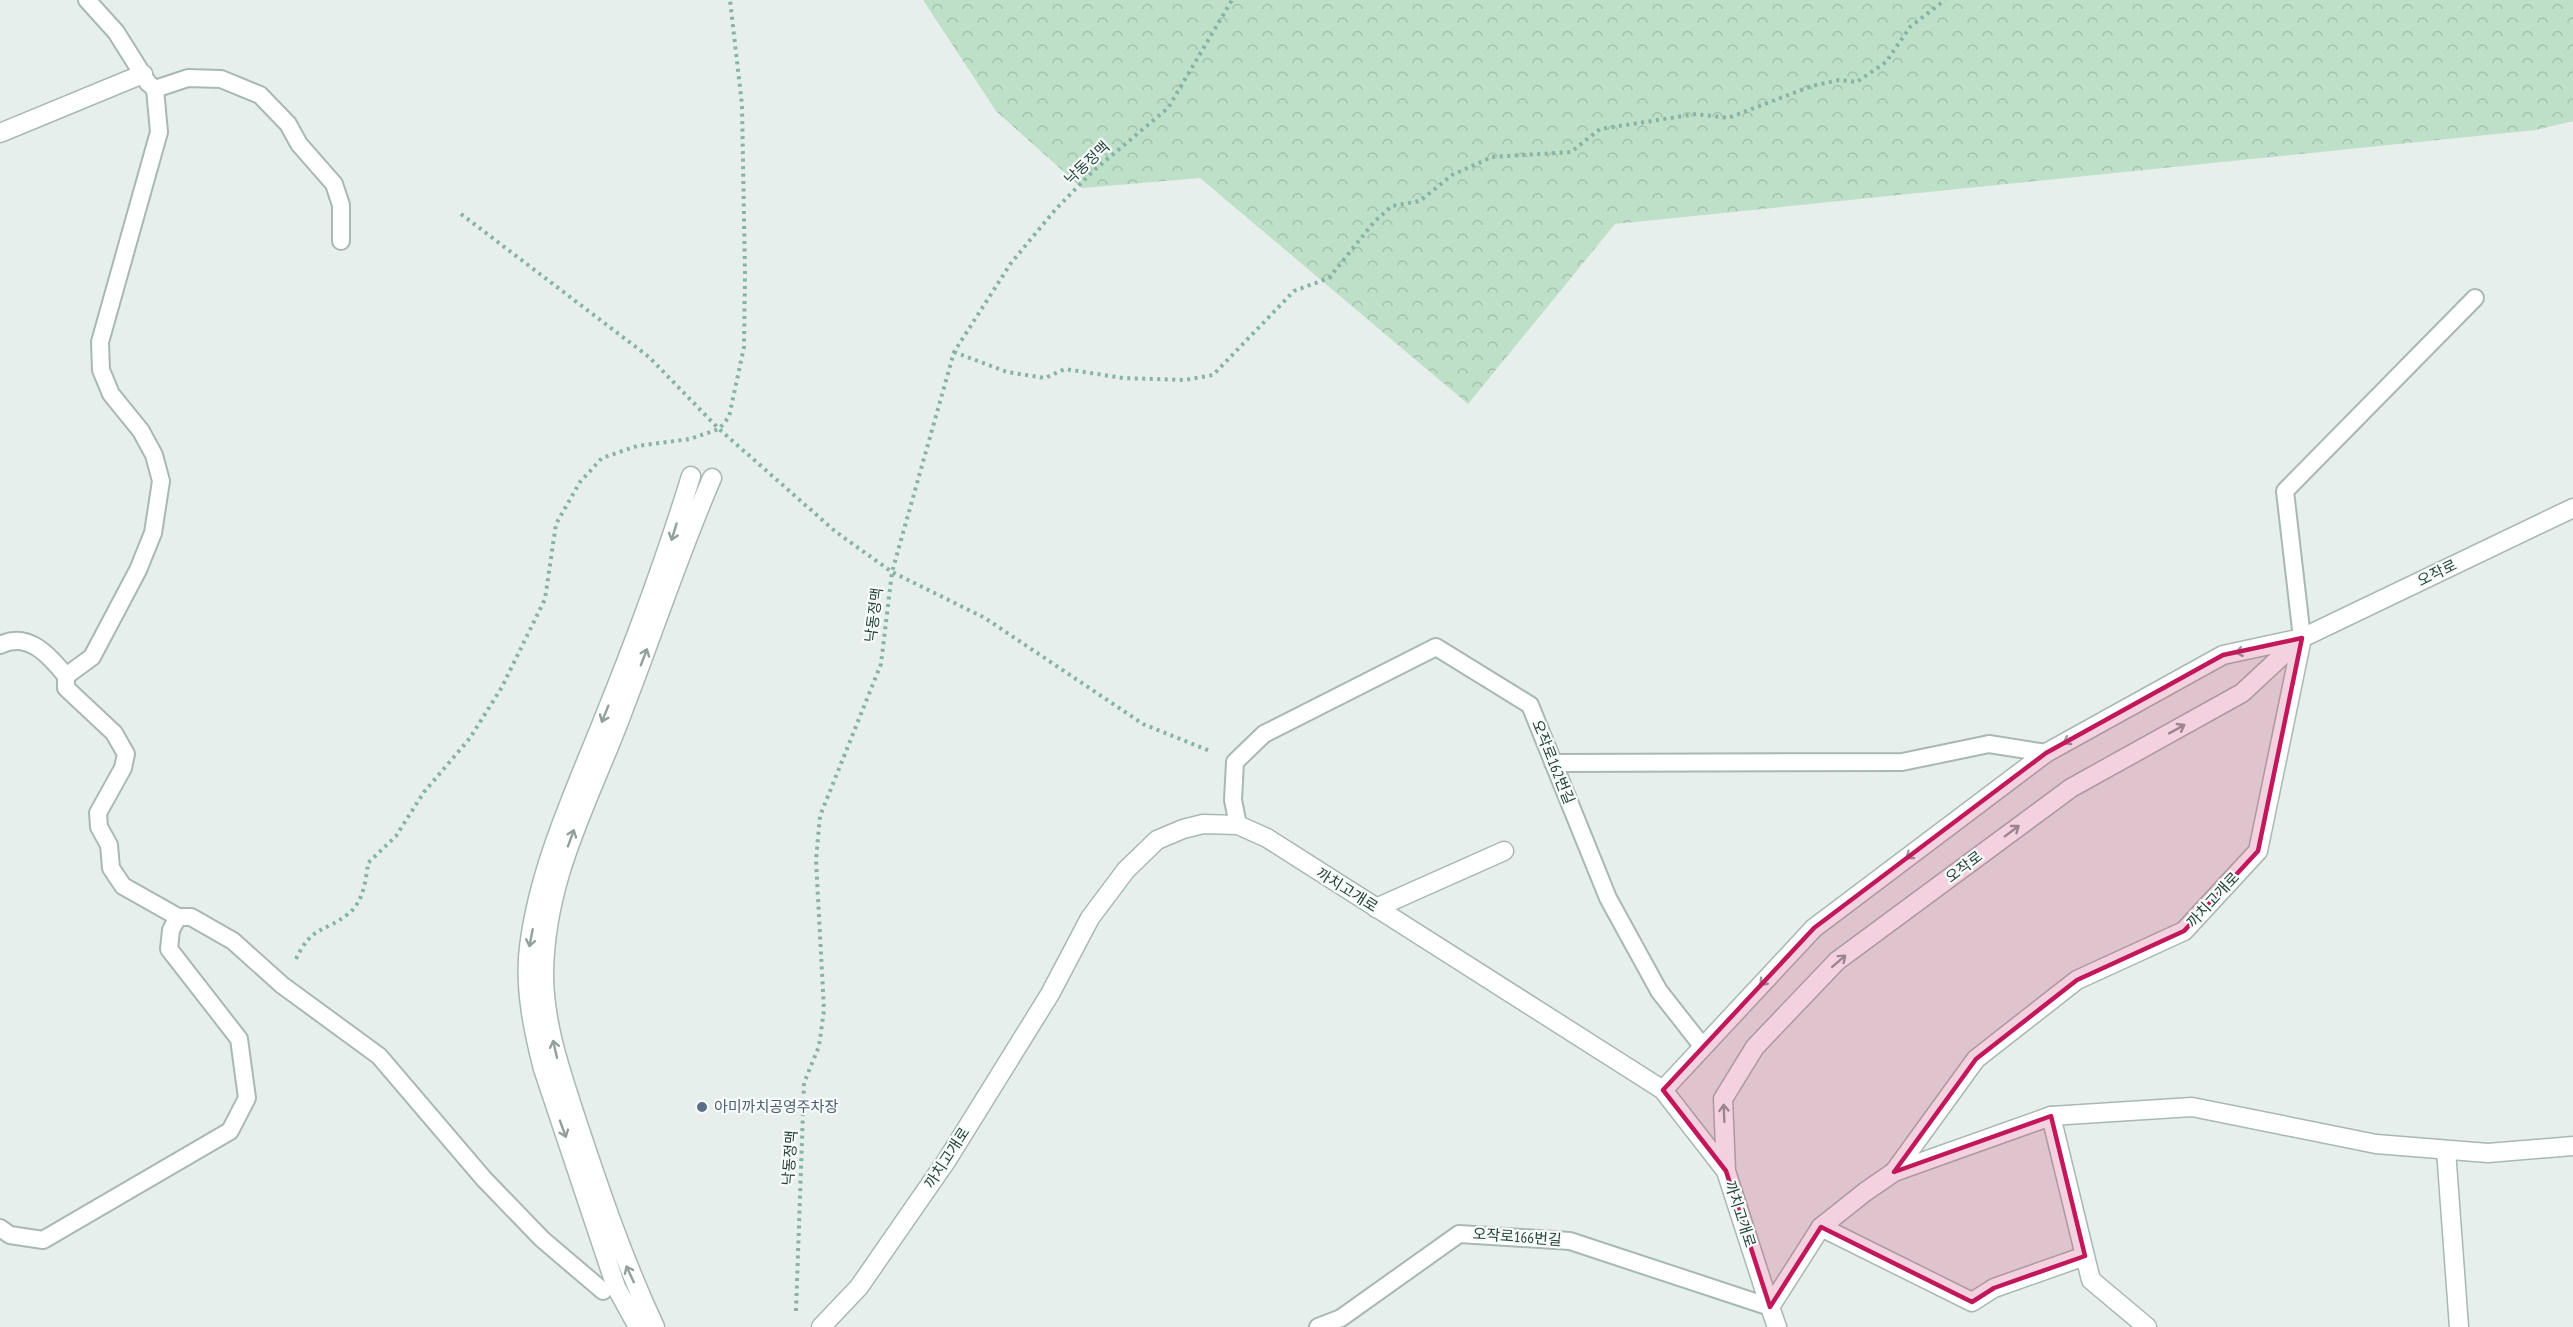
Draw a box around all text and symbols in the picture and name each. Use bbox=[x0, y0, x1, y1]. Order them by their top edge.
street label: 낙동정맥 bbox=[1060, 137, 1113, 188]
one-way arrow bbox=[668, 522, 679, 541]
street label: 오작로 bbox=[2414, 555, 2460, 590]
street label: 낙동정맥 bbox=[861, 586, 886, 643]
one-way arrow bbox=[2235, 645, 2254, 657]
one-way arrow bbox=[640, 648, 651, 667]
one-way arrow bbox=[599, 705, 610, 723]
street label: 오작로162번길 bbox=[1528, 717, 1579, 807]
one-way arrow bbox=[2168, 723, 2185, 735]
one-way arrow bbox=[2063, 734, 2081, 745]
one-way arrow bbox=[2003, 825, 2019, 838]
one-way arrow bbox=[566, 829, 577, 848]
one-way arrow bbox=[1906, 846, 1922, 859]
street label: 오작로 bbox=[1941, 847, 1986, 887]
street label: 까치고개로 bbox=[1313, 863, 1382, 916]
street label: 까치고개로 bbox=[2182, 868, 2243, 931]
one-way arrow bbox=[525, 928, 536, 948]
one-way arrow bbox=[1830, 954, 1846, 968]
one-way arrow bbox=[1759, 972, 1773, 987]
one-way arrow bbox=[549, 1040, 561, 1059]
place label: 아미까치공영주차장 bbox=[714, 1097, 838, 1116]
marker: 아미까치공영주차장 bbox=[695, 1100, 709, 1114]
one-way arrow bbox=[1718, 1103, 1730, 1123]
one-way arrow bbox=[558, 1119, 569, 1138]
street label: 까치고개로 bbox=[920, 1124, 973, 1192]
street label: 낙동정맥 bbox=[778, 1130, 801, 1186]
street label: 까치고개로 bbox=[1721, 1178, 1760, 1250]
street label: 오작로166번길 bbox=[1472, 1224, 1562, 1249]
one-way arrow bbox=[624, 1265, 636, 1283]

